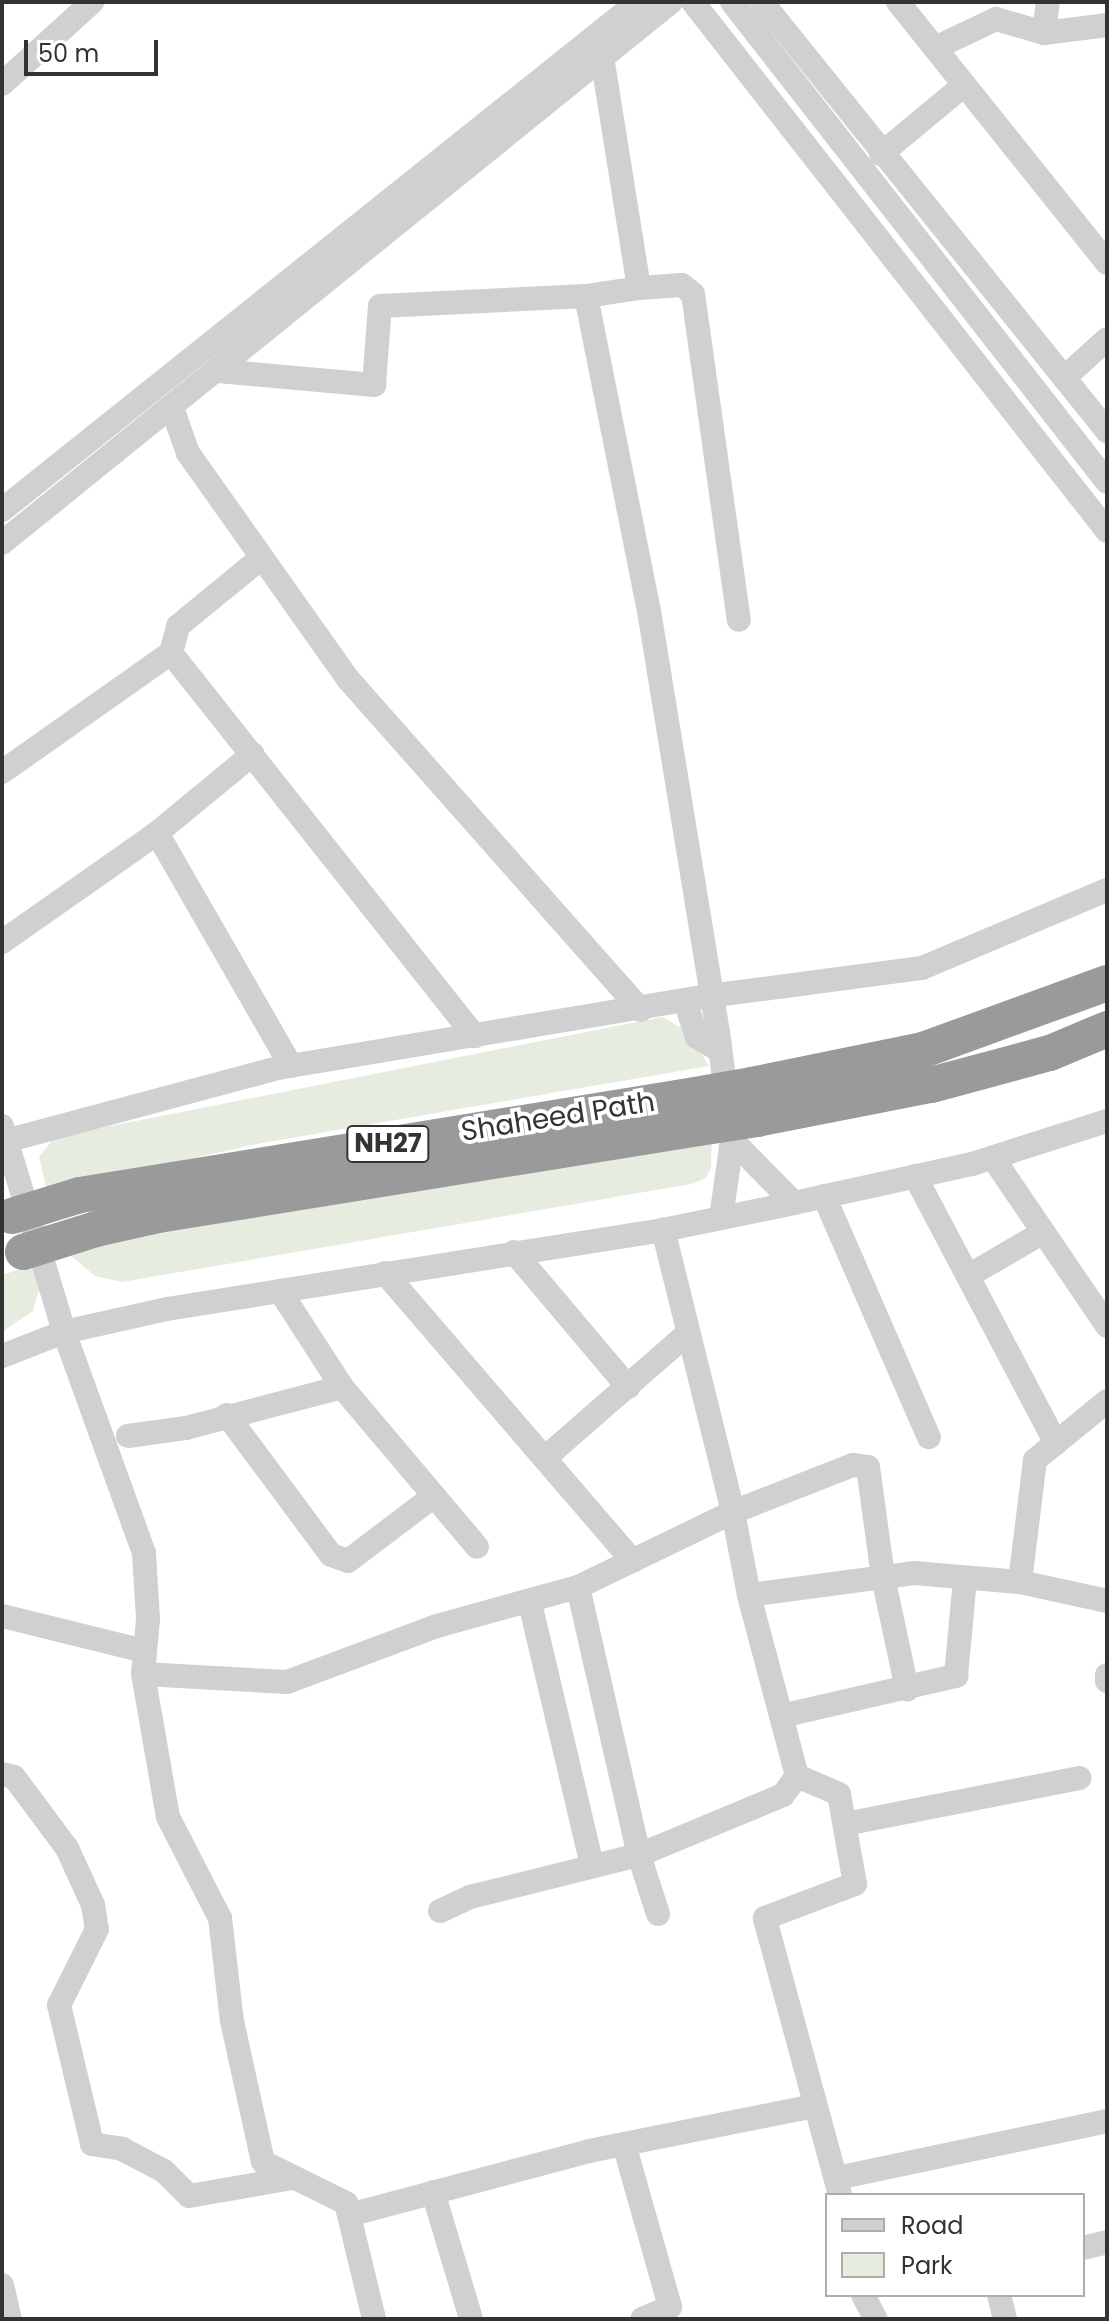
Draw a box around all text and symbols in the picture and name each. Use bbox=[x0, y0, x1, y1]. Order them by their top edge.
scale bar bbox=[28, 24, 162, 74]
text: 50 m bbox=[38, 37, 99, 70]
street label: Shaheed Path bbox=[459, 1085, 657, 1149]
road number: NH27 bbox=[346, 1122, 430, 1166]
legend bbox=[825, 2193, 1085, 2297]
text: Road bbox=[901, 2209, 963, 2242]
text: Park bbox=[901, 2249, 952, 2282]

